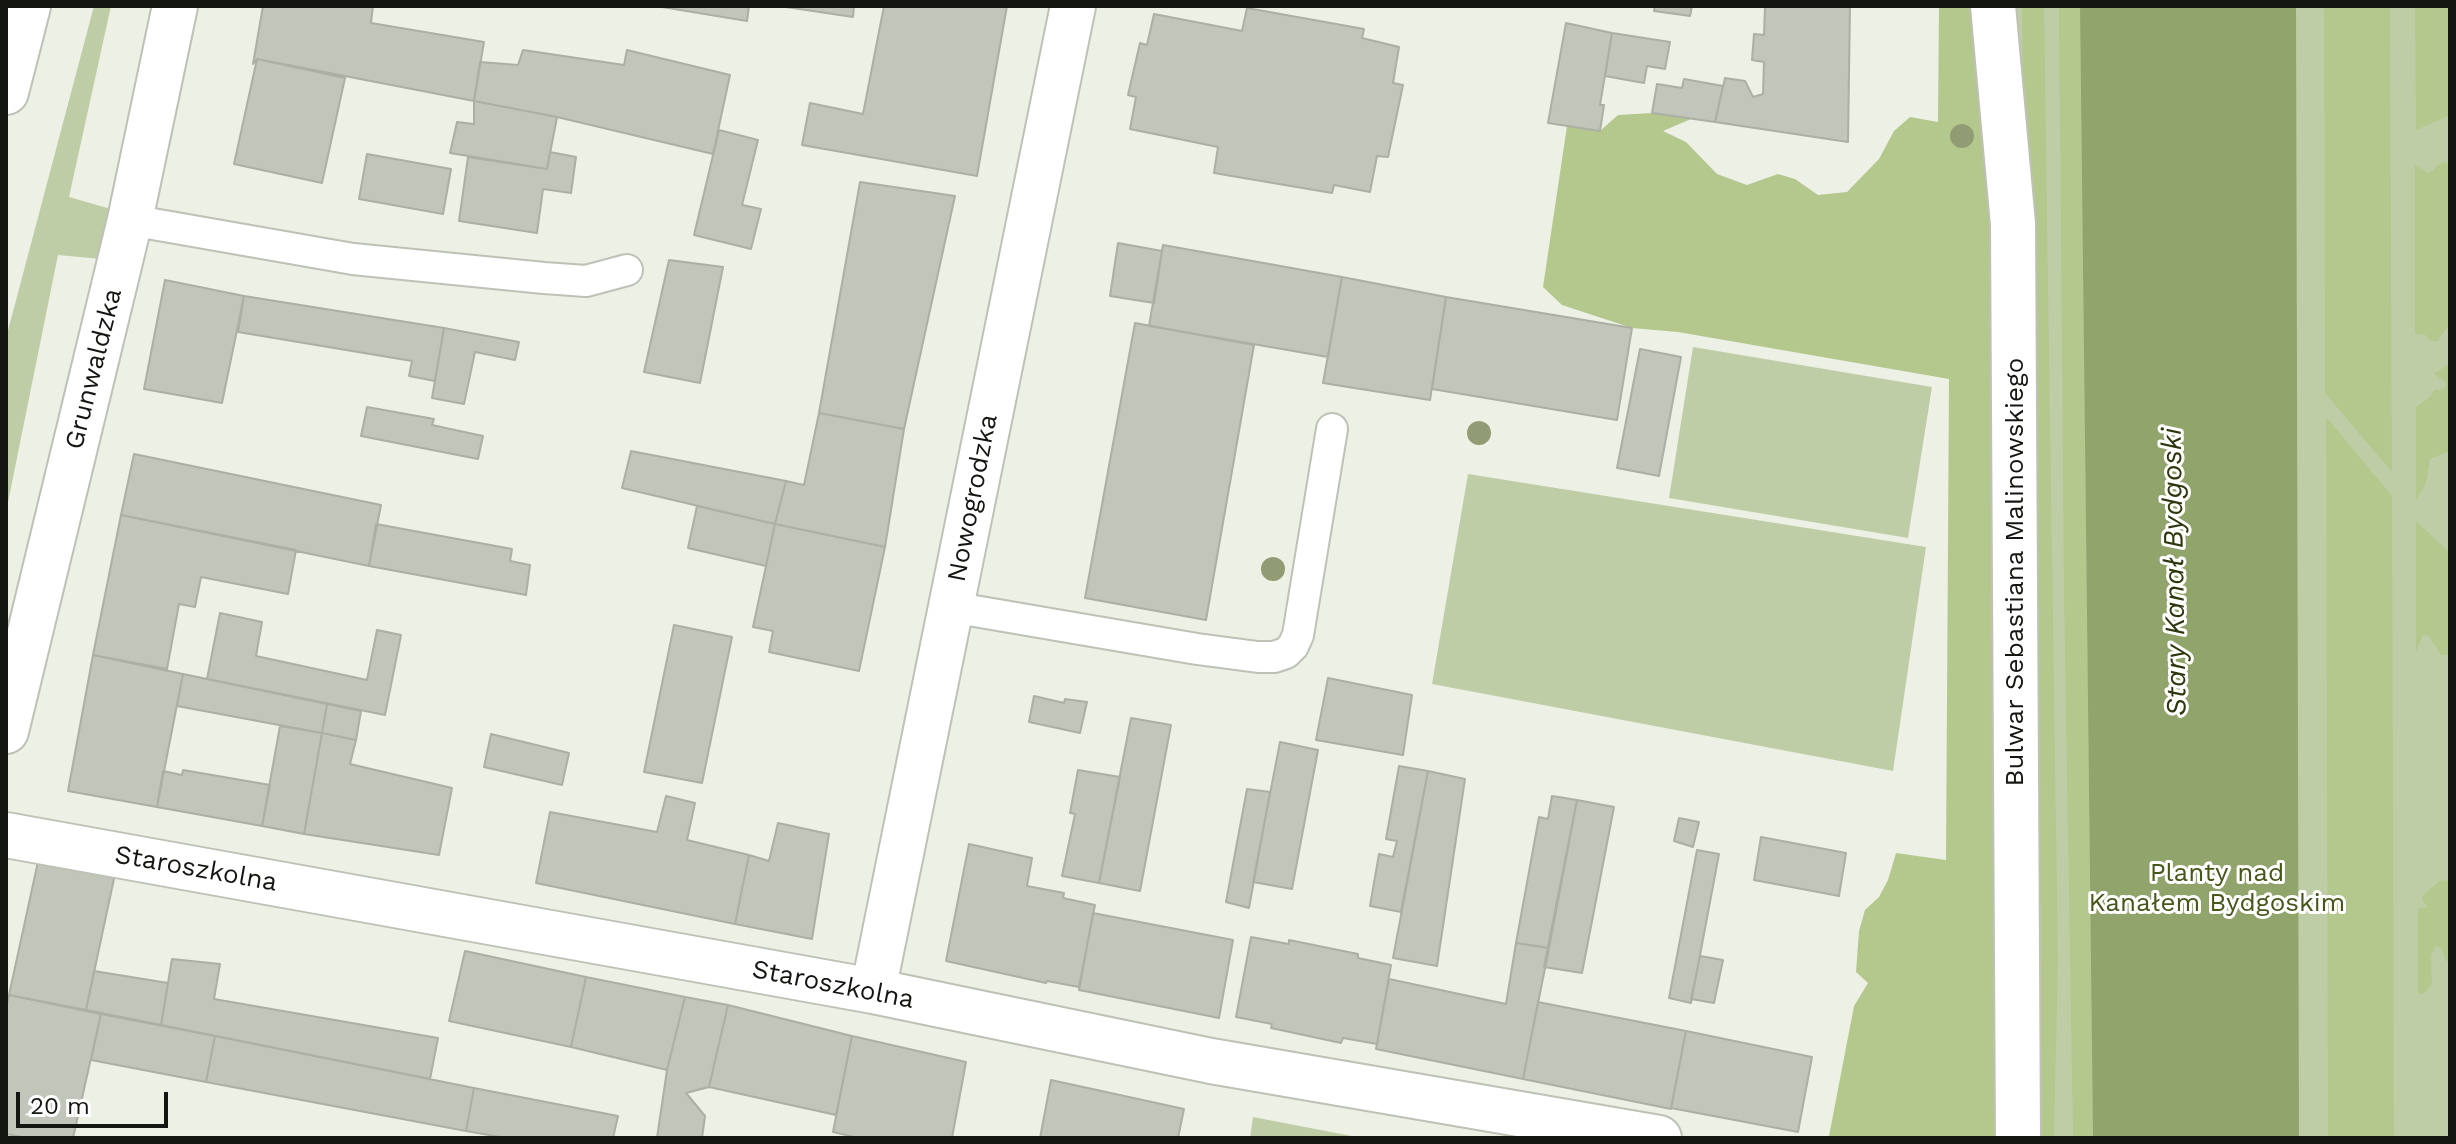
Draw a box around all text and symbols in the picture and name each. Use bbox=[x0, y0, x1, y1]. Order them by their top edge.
street label: Grunwaldzka bbox=[59, 285, 129, 453]
street label: Bulwar Sebastiana Malinowskiego bbox=[1999, 358, 2031, 786]
street label: Nowogrodzka bbox=[941, 412, 1005, 584]
water label: Stary Kanał Bydgoski bbox=[2156, 427, 2194, 717]
street label: Staroszkolna bbox=[112, 839, 280, 899]
park label: Planty nad Kanałem Bydgoskim bbox=[2089, 857, 2345, 918]
street label: Staroszkolna bbox=[749, 954, 917, 1016]
scale bar bbox=[20, 1076, 172, 1126]
text: 20 m bbox=[30, 1092, 90, 1120]

